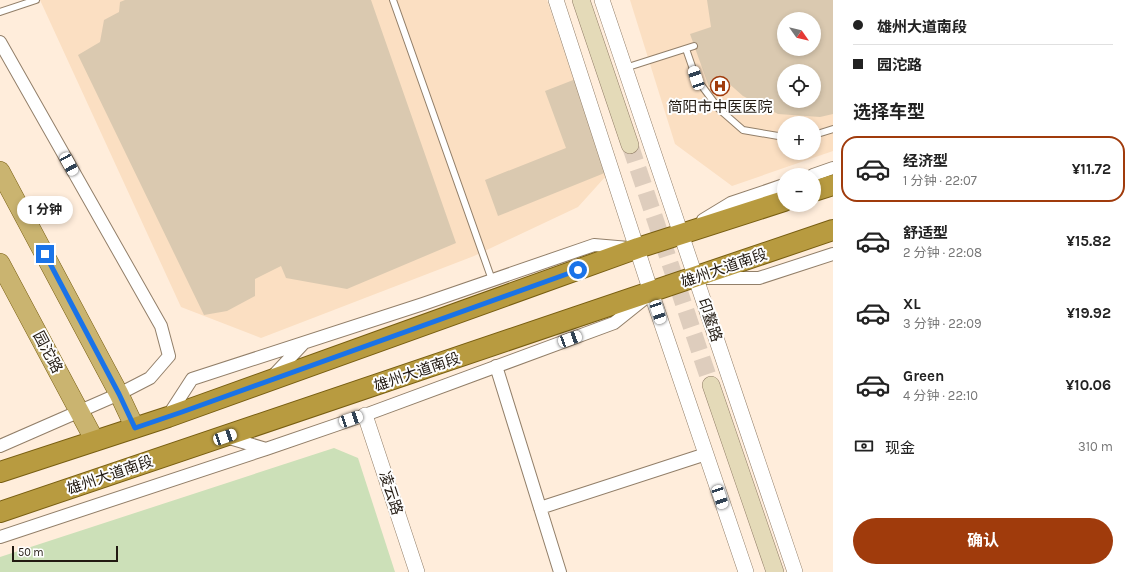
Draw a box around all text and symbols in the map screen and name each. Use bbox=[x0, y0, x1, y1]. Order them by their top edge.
north arrow bbox=[777, 12, 821, 56]
map controls bbox=[777, 12, 821, 212]
text: 雄州大道南段 bbox=[877, 18, 967, 36]
text: 园沱路 bbox=[877, 56, 922, 74]
button: locate bbox=[777, 64, 821, 108]
car bbox=[687, 65, 705, 91]
hospital icon: 简阳市中医医院 bbox=[709, 75, 731, 97]
place label: 简阳市中医医院 bbox=[667, 98, 773, 116]
text: 选择车型 bbox=[853, 101, 925, 123]
button: + bbox=[777, 116, 821, 160]
car bbox=[58, 151, 80, 177]
icon: car bbox=[855, 151, 891, 187]
text: 经济型 bbox=[903, 152, 948, 170]
text: ¥11.72 bbox=[1072, 160, 1111, 178]
button: − bbox=[777, 168, 821, 212]
text: 1 分钟 · 22:07 bbox=[903, 173, 977, 188]
callout: 1 分钟 bbox=[17, 196, 73, 224]
text: 1 分钟 bbox=[28, 202, 62, 217]
icon: car bbox=[855, 223, 891, 259]
text: 舒适型 bbox=[903, 224, 948, 242]
text: ¥15.82 bbox=[1066, 232, 1111, 250]
route end bbox=[36, 245, 54, 263]
street label: 雄州大道南段 bbox=[679, 245, 769, 291]
text: 2 分钟 · 22:08 bbox=[903, 245, 982, 260]
route start bbox=[569, 261, 587, 279]
icon: car bbox=[855, 295, 891, 331]
text: XL bbox=[903, 295, 921, 313]
street label: 印鳌路 bbox=[694, 296, 726, 344]
car bbox=[649, 299, 667, 325]
text: ¥19.92 bbox=[1066, 304, 1111, 322]
text: 3 分钟 · 22:09 bbox=[903, 316, 982, 331]
street label: 园沱路 bbox=[29, 328, 67, 376]
car bbox=[557, 329, 583, 349]
street label: 雄州大道南段 bbox=[372, 349, 462, 395]
icon: car bbox=[855, 367, 891, 403]
text: Green bbox=[903, 367, 944, 385]
text: ¥10.06 bbox=[1066, 376, 1111, 394]
text: 4 分钟 · 22:10 bbox=[903, 388, 978, 403]
car bbox=[338, 409, 364, 429]
car bbox=[212, 427, 238, 447]
icon: cash bbox=[853, 435, 875, 457]
text: 现金 bbox=[885, 439, 915, 457]
text: 310 m bbox=[1078, 439, 1113, 454]
street label: 雄州大道南段 bbox=[65, 452, 155, 498]
street label: 凌云路 bbox=[375, 469, 407, 517]
car bbox=[710, 484, 730, 510]
button: 确认 bbox=[853, 518, 1113, 564]
scale bar bbox=[12, 544, 118, 563]
text: 50 m bbox=[18, 546, 44, 559]

